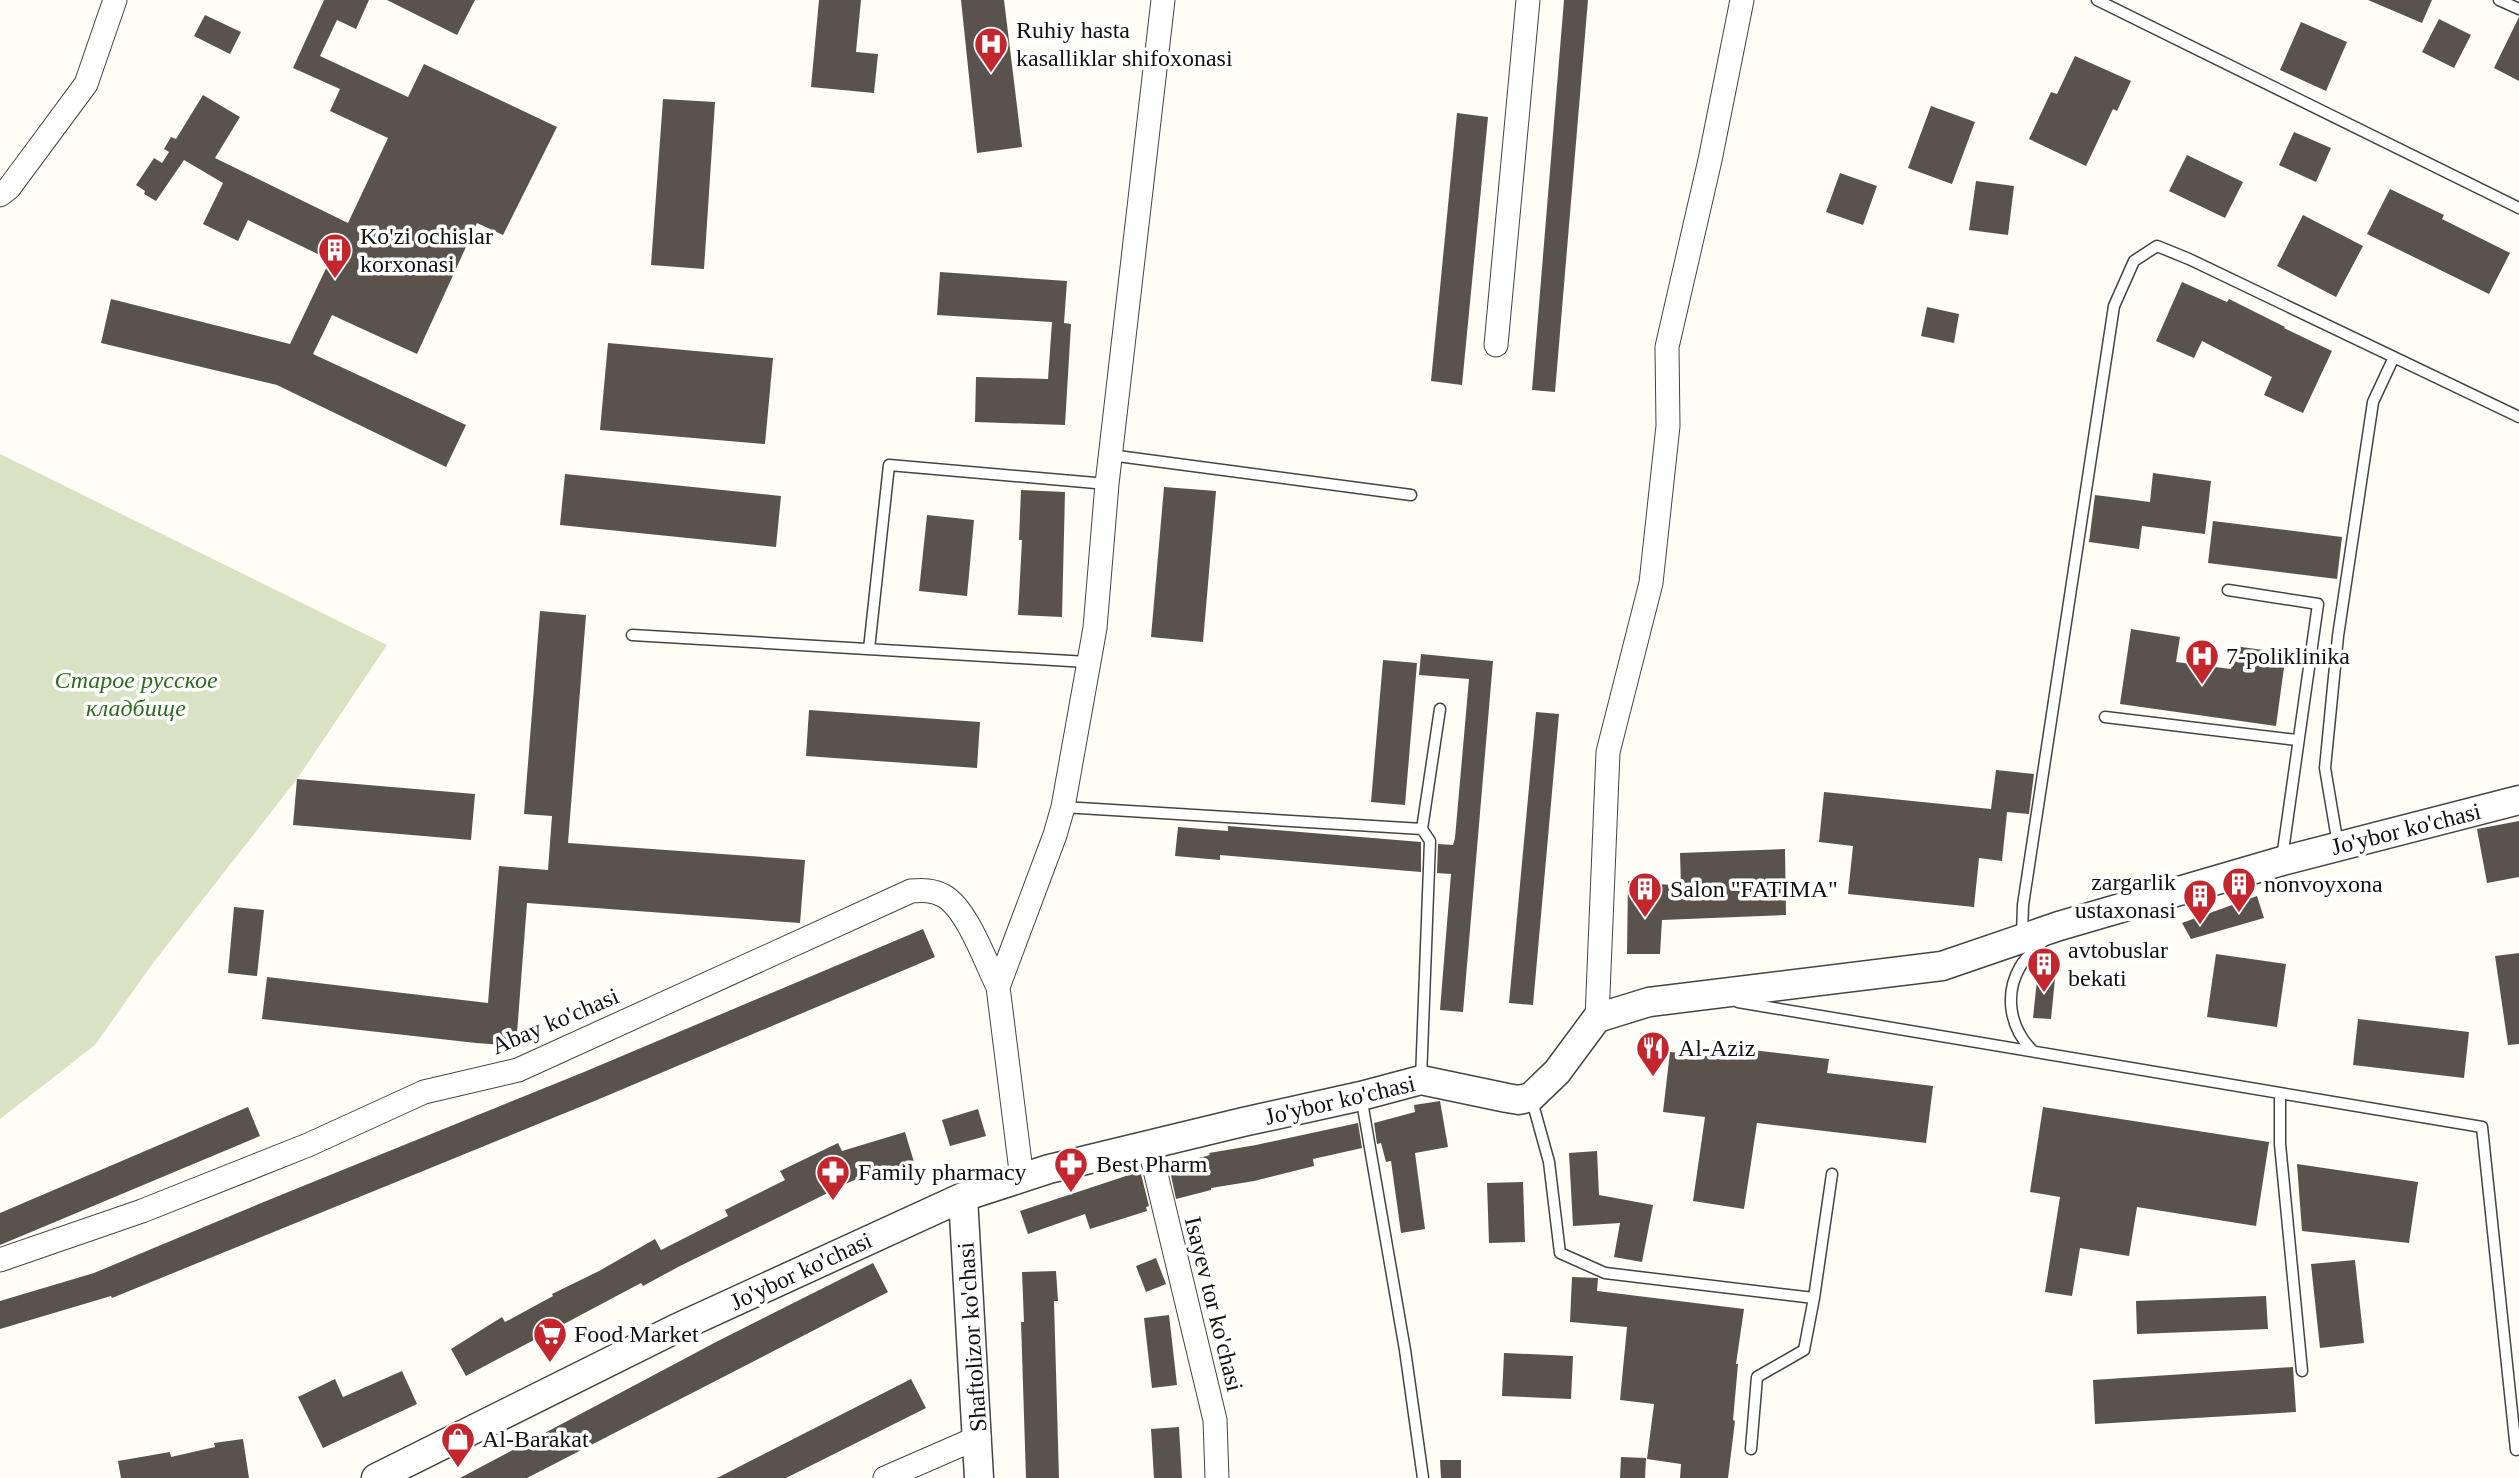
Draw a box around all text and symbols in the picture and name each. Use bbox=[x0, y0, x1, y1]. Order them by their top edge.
place label: Ruhiy hasta kasalliklar shifoxonasi bbox=[1016, 17, 1233, 71]
hospital icon: Ruhiy hasta kasalliklar shifoxonasi bbox=[972, 25, 1010, 74]
place label: Ko'zi ochislar korxonasi bbox=[360, 223, 493, 277]
building icon: Ko'zi ochislar korxonasi bbox=[316, 231, 354, 280]
hospital icon: 7-poliklinika bbox=[2183, 637, 2221, 686]
place label: 7-poliklinika bbox=[2226, 643, 2350, 669]
park label: Старое русское кладбище bbox=[54, 667, 218, 721]
street label: Jo'ybor ko'chasi bbox=[2328, 798, 2484, 860]
building icon: nonvoyxona bbox=[2220, 865, 2258, 914]
place label: zargarlik ustaxonasi bbox=[2075, 869, 2176, 923]
building icon: Salon "FATIMA" bbox=[1626, 870, 1664, 919]
place label: nonvoyxona bbox=[2264, 871, 2383, 897]
place label: Salon "FATIMA" bbox=[1670, 876, 1838, 902]
building icon: zargarlik ustaxonasi bbox=[2181, 877, 2219, 926]
place label: avtobuslar bekati bbox=[2068, 937, 2168, 991]
building icon: avtobuslar bekati bbox=[2025, 945, 2063, 994]
street label: Abay ko'chasi bbox=[487, 982, 623, 1059]
restaurant icon: Al-Aziz bbox=[1634, 1029, 1672, 1078]
place label: Al-Aziz bbox=[1678, 1035, 1755, 1061]
street label: Jo'ybor ko'chasi bbox=[1262, 1070, 1418, 1130]
pharmacy icon: Best Pharm bbox=[1052, 1145, 1090, 1194]
place label: Best Pharm bbox=[1096, 1151, 1208, 1177]
pharmacy icon: Family pharmacy bbox=[814, 1153, 852, 1202]
place label: Family pharmacy bbox=[858, 1159, 1027, 1185]
street label: Isayev tor ko'chasi bbox=[1180, 1214, 1248, 1394]
street label: Jo'ybor ko'chasi bbox=[726, 1227, 876, 1315]
street label: Shaftolizor ko'chasi bbox=[952, 1241, 992, 1433]
supermarket icon: Food Market bbox=[531, 1315, 569, 1364]
place label: Food Market bbox=[574, 1321, 699, 1347]
shop icon: Al-Barakat bbox=[439, 1420, 477, 1469]
place label: Al-Barakat bbox=[482, 1426, 589, 1452]

